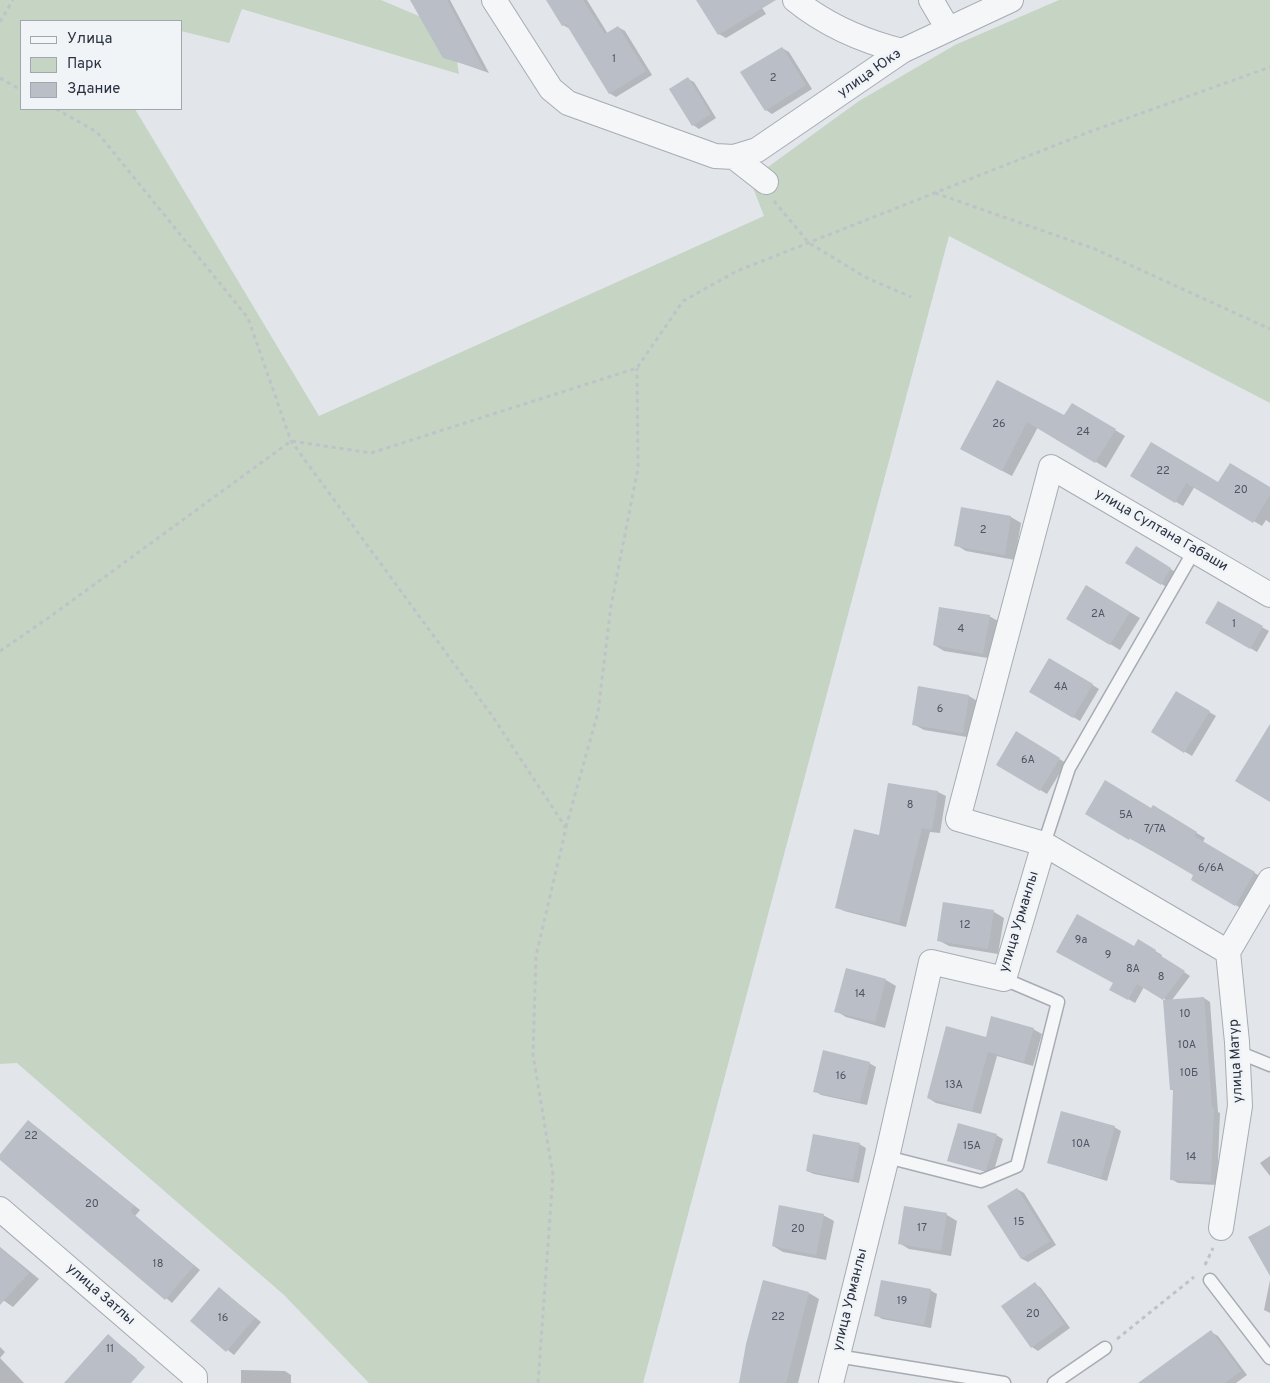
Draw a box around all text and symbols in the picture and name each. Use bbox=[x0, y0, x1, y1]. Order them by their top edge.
legend bbox=[20, 20, 182, 110]
text: Улица bbox=[67, 30, 112, 49]
street label: улица Юкэ bbox=[835, 46, 905, 102]
house number: 1 bbox=[612, 53, 616, 67]
text: Парк bbox=[67, 55, 102, 74]
house number: 2 bbox=[770, 72, 776, 86]
text: Здание bbox=[67, 80, 120, 99]
house number: 26 bbox=[992, 418, 1006, 432]
house number: 24 bbox=[1076, 426, 1090, 440]
house number: 22 bbox=[1156, 465, 1170, 479]
house number: 20 bbox=[1234, 484, 1248, 498]
street label: улица Султана Габаши bbox=[1091, 486, 1231, 576]
house number: 2 bbox=[980, 524, 986, 538]
house number: 2А bbox=[1091, 608, 1105, 622]
house number: 1 bbox=[1232, 618, 1236, 632]
house number: 4 bbox=[958, 623, 964, 637]
house number: 4А bbox=[1054, 681, 1068, 695]
house number: 6 bbox=[937, 703, 943, 717]
house number: 6А bbox=[1021, 754, 1035, 768]
house number: 8 bbox=[907, 799, 913, 813]
house number: 5А bbox=[1119, 809, 1133, 823]
house number: 7/7А bbox=[1144, 823, 1166, 837]
house number: 6/6А bbox=[1198, 862, 1224, 876]
street label: улица Урманлы bbox=[997, 869, 1043, 975]
house number: 12 bbox=[960, 919, 970, 933]
house number: 9а bbox=[1075, 934, 1087, 948]
house number: 9 bbox=[1105, 949, 1111, 963]
house number: 8А bbox=[1126, 963, 1140, 977]
house number: 8 bbox=[1158, 971, 1164, 985]
house number: 14 bbox=[855, 988, 865, 1002]
house number: 10 bbox=[1179, 1008, 1191, 1022]
street label: улица Матур bbox=[1226, 1019, 1248, 1103]
house number: 10А bbox=[1178, 1039, 1196, 1053]
house number: 10Б bbox=[1180, 1067, 1198, 1081]
house number: 16 bbox=[836, 1070, 846, 1084]
house number: 13А bbox=[945, 1079, 963, 1093]
house number: 22 bbox=[24, 1130, 38, 1144]
house number: 10А bbox=[1072, 1138, 1090, 1152]
house number: 15А bbox=[963, 1140, 981, 1154]
house number: 14 bbox=[1186, 1151, 1196, 1165]
house number: 20 bbox=[85, 1198, 99, 1212]
house number: 15 bbox=[1014, 1216, 1024, 1230]
house number: 17 bbox=[917, 1222, 927, 1236]
house number: 20 bbox=[791, 1223, 805, 1237]
street label: улица Урманлы bbox=[830, 1247, 872, 1353]
house number: 18 bbox=[153, 1258, 163, 1272]
street label: улица Затлы bbox=[62, 1261, 138, 1329]
house number: 19 bbox=[897, 1295, 907, 1309]
house number: 20 bbox=[1026, 1308, 1040, 1322]
house number: 22 bbox=[771, 1311, 785, 1325]
house number: 16 bbox=[218, 1312, 228, 1326]
house number: 11 bbox=[106, 1343, 114, 1357]

